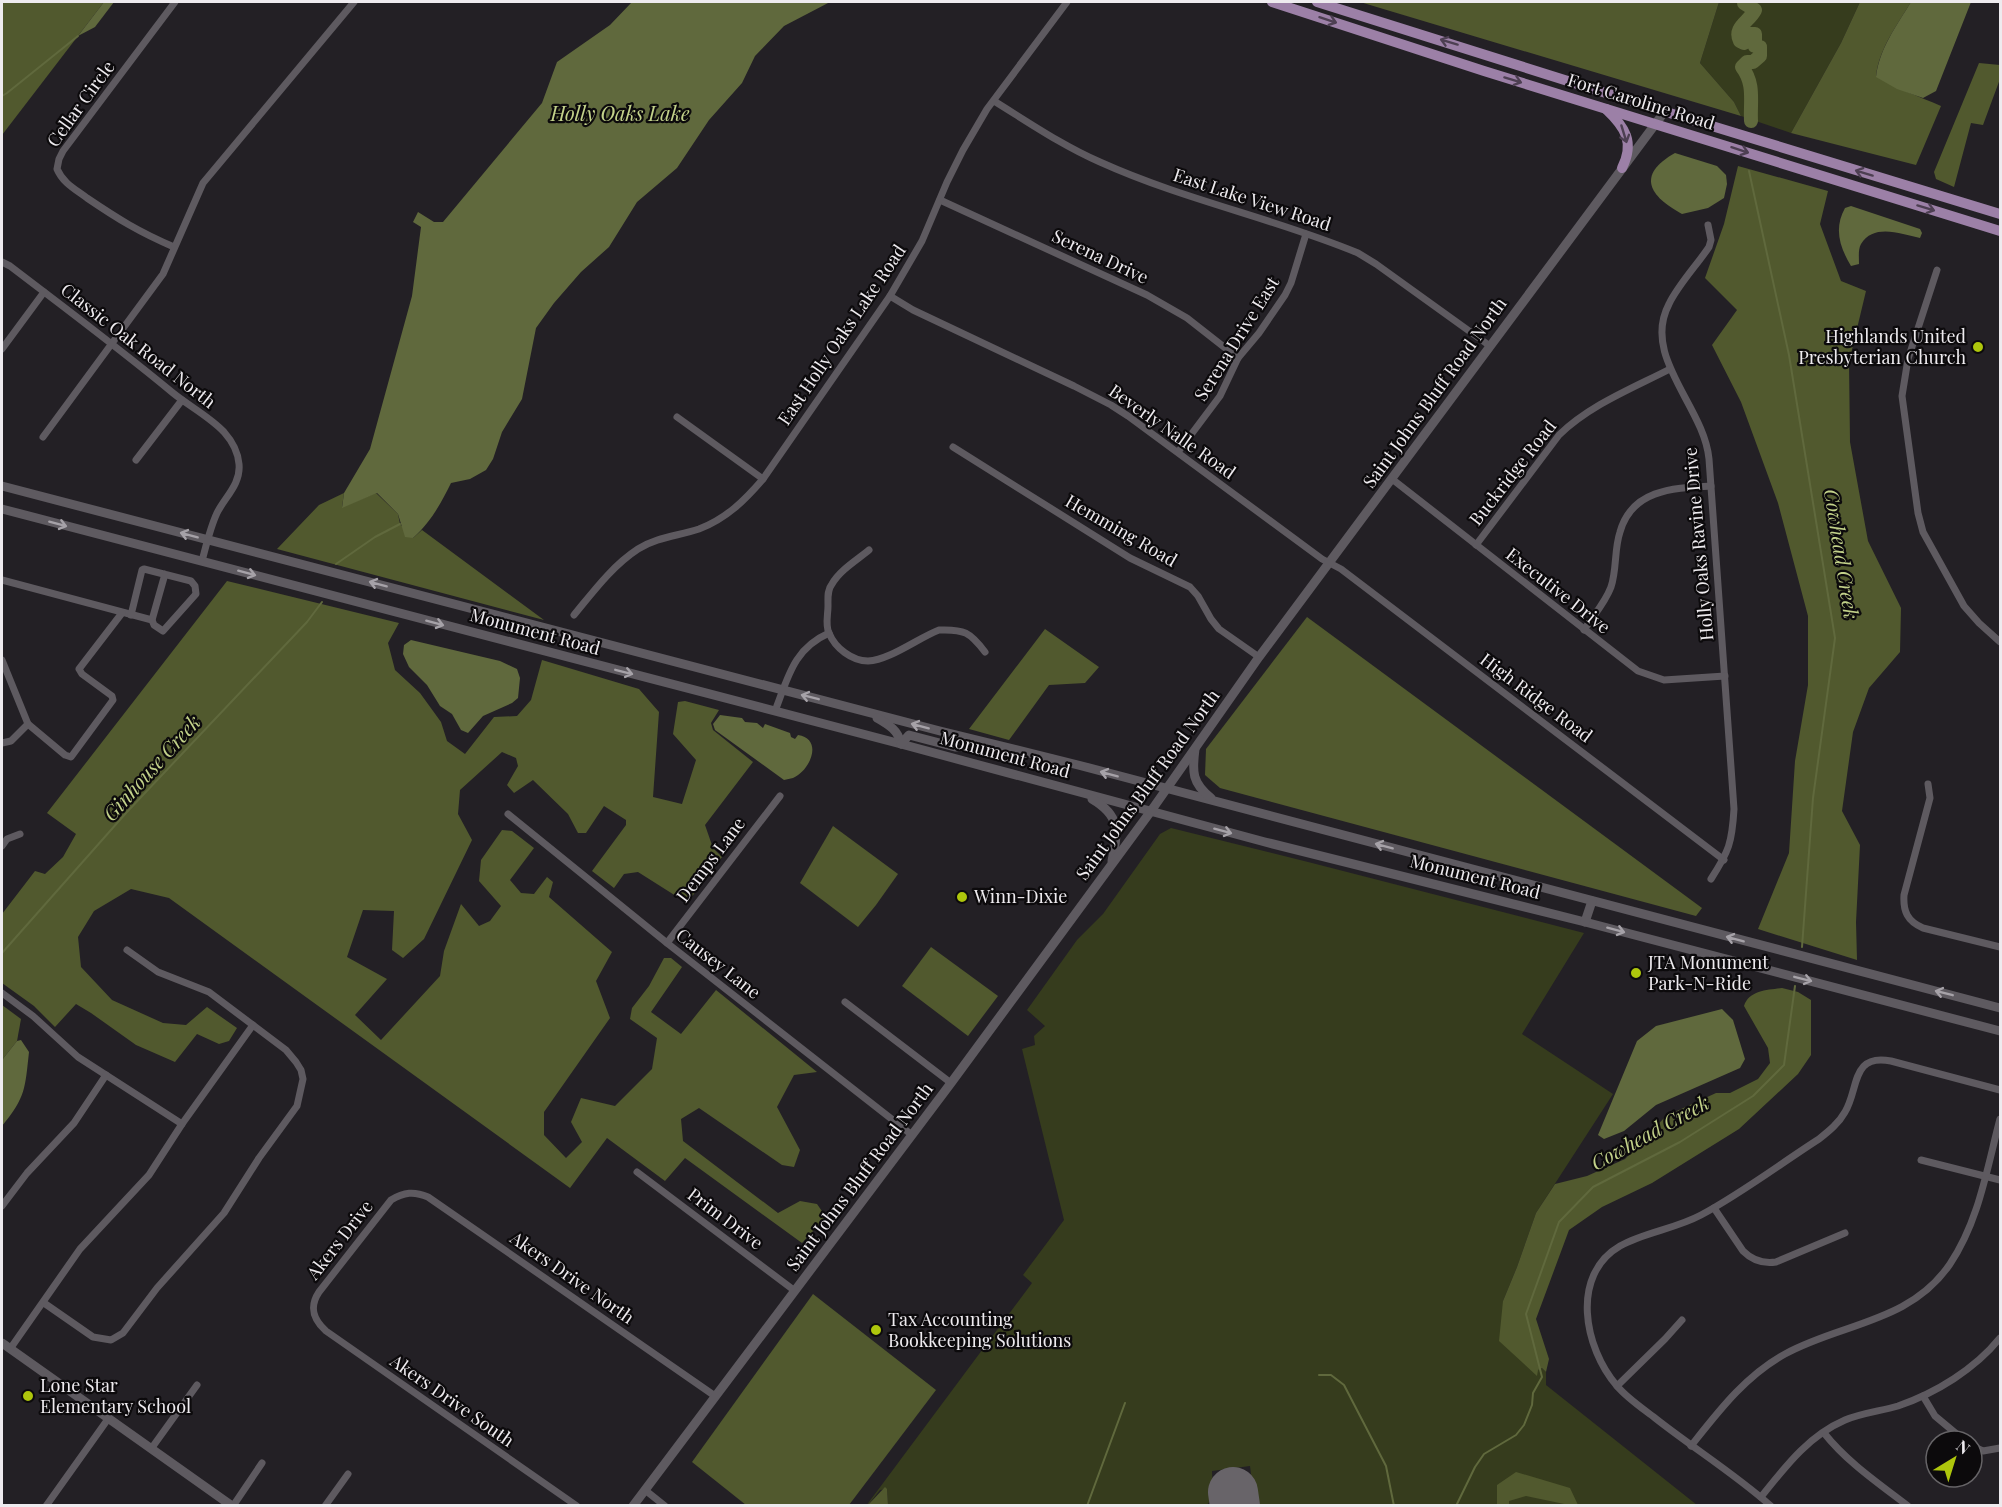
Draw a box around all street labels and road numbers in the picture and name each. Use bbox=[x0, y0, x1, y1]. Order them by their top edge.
street label: Cellar Circle bbox=[41, 56, 120, 151]
street label: Fort Caroline Road bbox=[1565, 67, 1718, 135]
street label: East Lake View Road bbox=[1170, 162, 1335, 236]
street label: Serena Drive bbox=[1048, 223, 1152, 289]
street label: East Holly Oaks Lake Road bbox=[772, 239, 911, 429]
street label: Serena Drive East bbox=[1188, 271, 1284, 405]
street label: Classic Oak Road North bbox=[56, 277, 221, 413]
street label: Saint Johns Bluff Road North bbox=[1357, 292, 1512, 492]
street label: Beverly Nalle Road bbox=[1104, 378, 1241, 484]
street label: Buckridge Road bbox=[1463, 414, 1561, 530]
street label: Holly Oaks Ravine Drive bbox=[1678, 446, 1718, 642]
street label: Hemming Road bbox=[1061, 488, 1182, 572]
street label: Executive Drive bbox=[1501, 542, 1616, 639]
street label: Monument Road bbox=[468, 602, 603, 660]
street label: High Ridge Road bbox=[1476, 647, 1598, 748]
street label: Saint Johns Bluff Road North bbox=[1070, 684, 1225, 884]
street label: Monument Road bbox=[938, 725, 1073, 783]
street label: Demps Lane bbox=[670, 812, 750, 907]
street label: Monument Road bbox=[1407, 848, 1544, 904]
street label: Causey Lane bbox=[671, 923, 766, 1004]
street label: Saint Johns Bluff Road North bbox=[780, 1077, 938, 1275]
street label: Prim Drive bbox=[683, 1182, 768, 1254]
street label: Akers Drive bbox=[300, 1195, 378, 1285]
street label: Akers Drive North bbox=[505, 1225, 640, 1329]
street label: Akers Drive South bbox=[385, 1348, 520, 1452]

